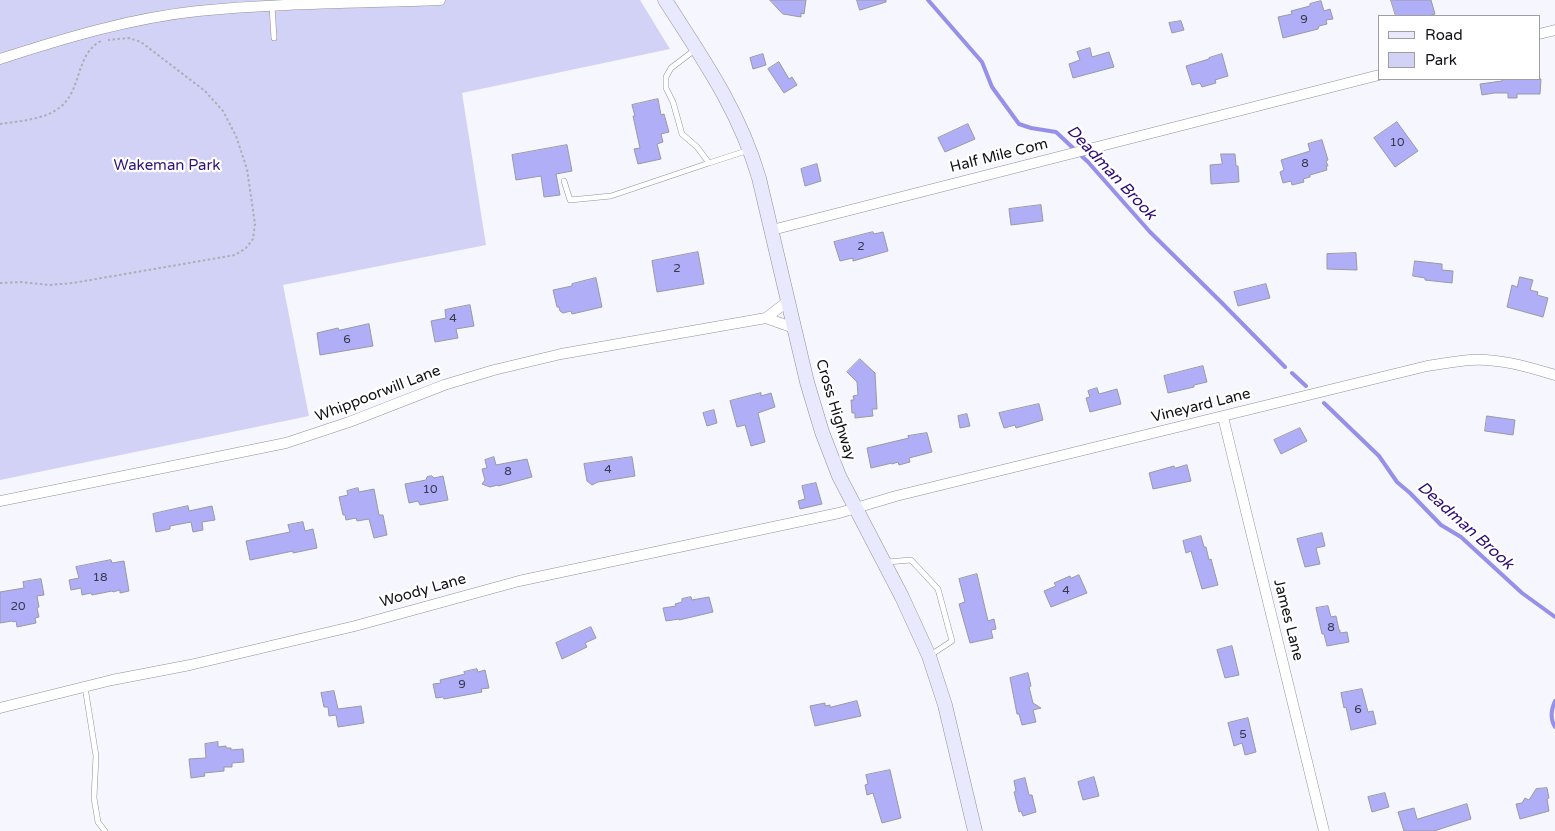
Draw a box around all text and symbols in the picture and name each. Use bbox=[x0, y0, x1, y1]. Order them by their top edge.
house number: 9 bbox=[1300, 13, 1308, 27]
legend bbox=[1378, 15, 1540, 80]
text: Road bbox=[1425, 26, 1463, 44]
text: Park bbox=[1425, 51, 1457, 69]
water label: Deadman Brook bbox=[1062, 122, 1160, 224]
street label: Half Mile Com bbox=[948, 135, 1050, 177]
house number: 10 bbox=[1389, 136, 1405, 150]
park label: Wakeman Park bbox=[114, 157, 220, 175]
house number: 8 bbox=[1301, 157, 1309, 171]
house number: 2 bbox=[857, 240, 865, 254]
house number: 2 bbox=[673, 262, 681, 276]
house number: 4 bbox=[449, 312, 457, 326]
house number: 6 bbox=[343, 333, 351, 347]
street label: Cross Highway bbox=[811, 357, 859, 463]
street label: Whippoorwill Lane bbox=[313, 362, 443, 426]
street label: Vineyard Lane bbox=[1150, 385, 1252, 427]
house number: 4 bbox=[604, 463, 612, 477]
house number: 8 bbox=[504, 465, 512, 479]
water label: Deadman Brook bbox=[1413, 478, 1517, 574]
house number: 10 bbox=[422, 483, 438, 497]
street label: Woody Lane bbox=[378, 570, 468, 612]
house number: 18 bbox=[92, 571, 108, 585]
street label: James Lane bbox=[1269, 577, 1307, 663]
house number: 4 bbox=[1062, 584, 1070, 598]
house number: 20 bbox=[10, 600, 26, 614]
house number: 8 bbox=[1327, 621, 1335, 635]
house number: 9 bbox=[458, 678, 466, 692]
house number: 6 bbox=[1354, 703, 1362, 717]
house number: 5 bbox=[1239, 728, 1247, 742]

